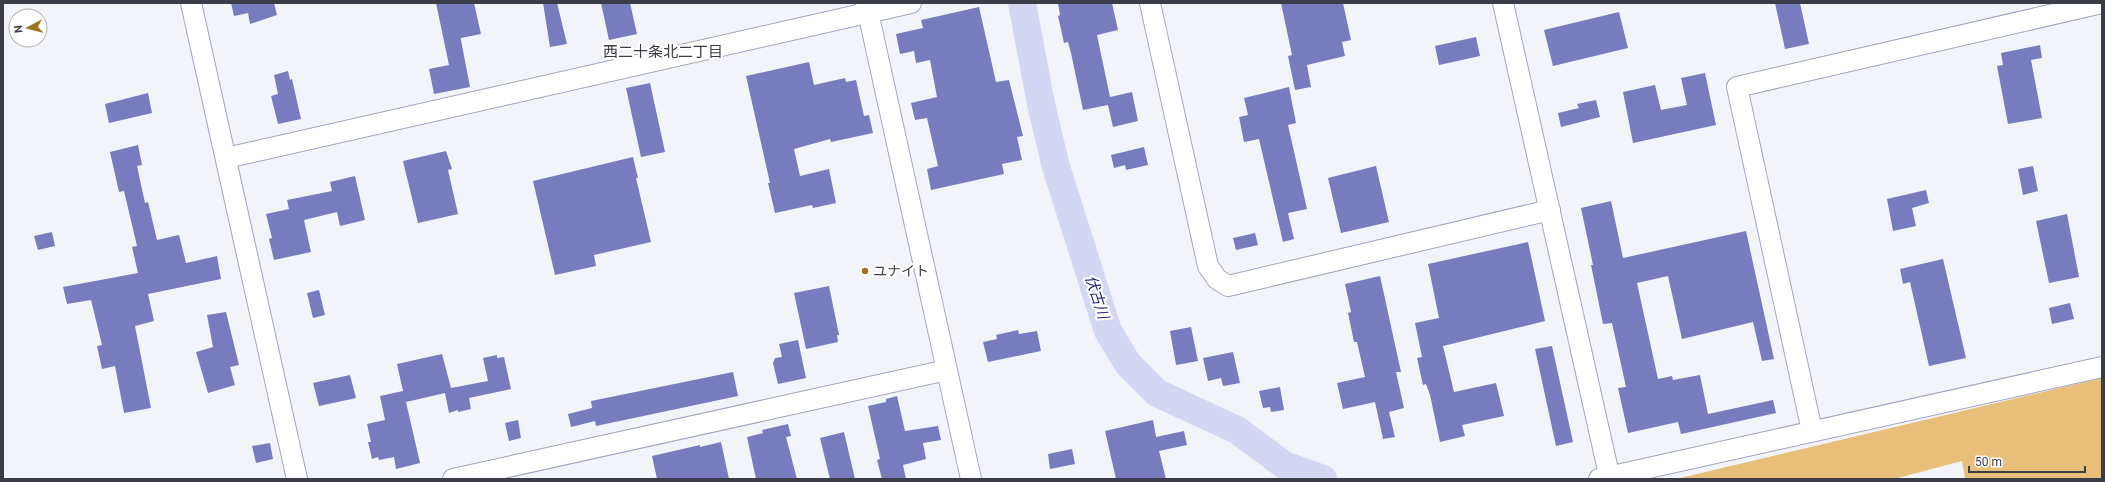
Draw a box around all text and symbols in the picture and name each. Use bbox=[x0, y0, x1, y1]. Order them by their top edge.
north arrow bbox=[8, 8, 48, 48]
text: N bbox=[12, 24, 25, 34]
district label: 西二十条北二丁目 bbox=[603, 43, 723, 61]
place label: ユナイト bbox=[873, 263, 929, 279]
marker: ユナイト bbox=[860, 266, 870, 276]
water label: 伏古川 bbox=[1081, 273, 1113, 323]
scale bar bbox=[1969, 448, 2085, 474]
text: 50 m bbox=[1975, 455, 2002, 469]

